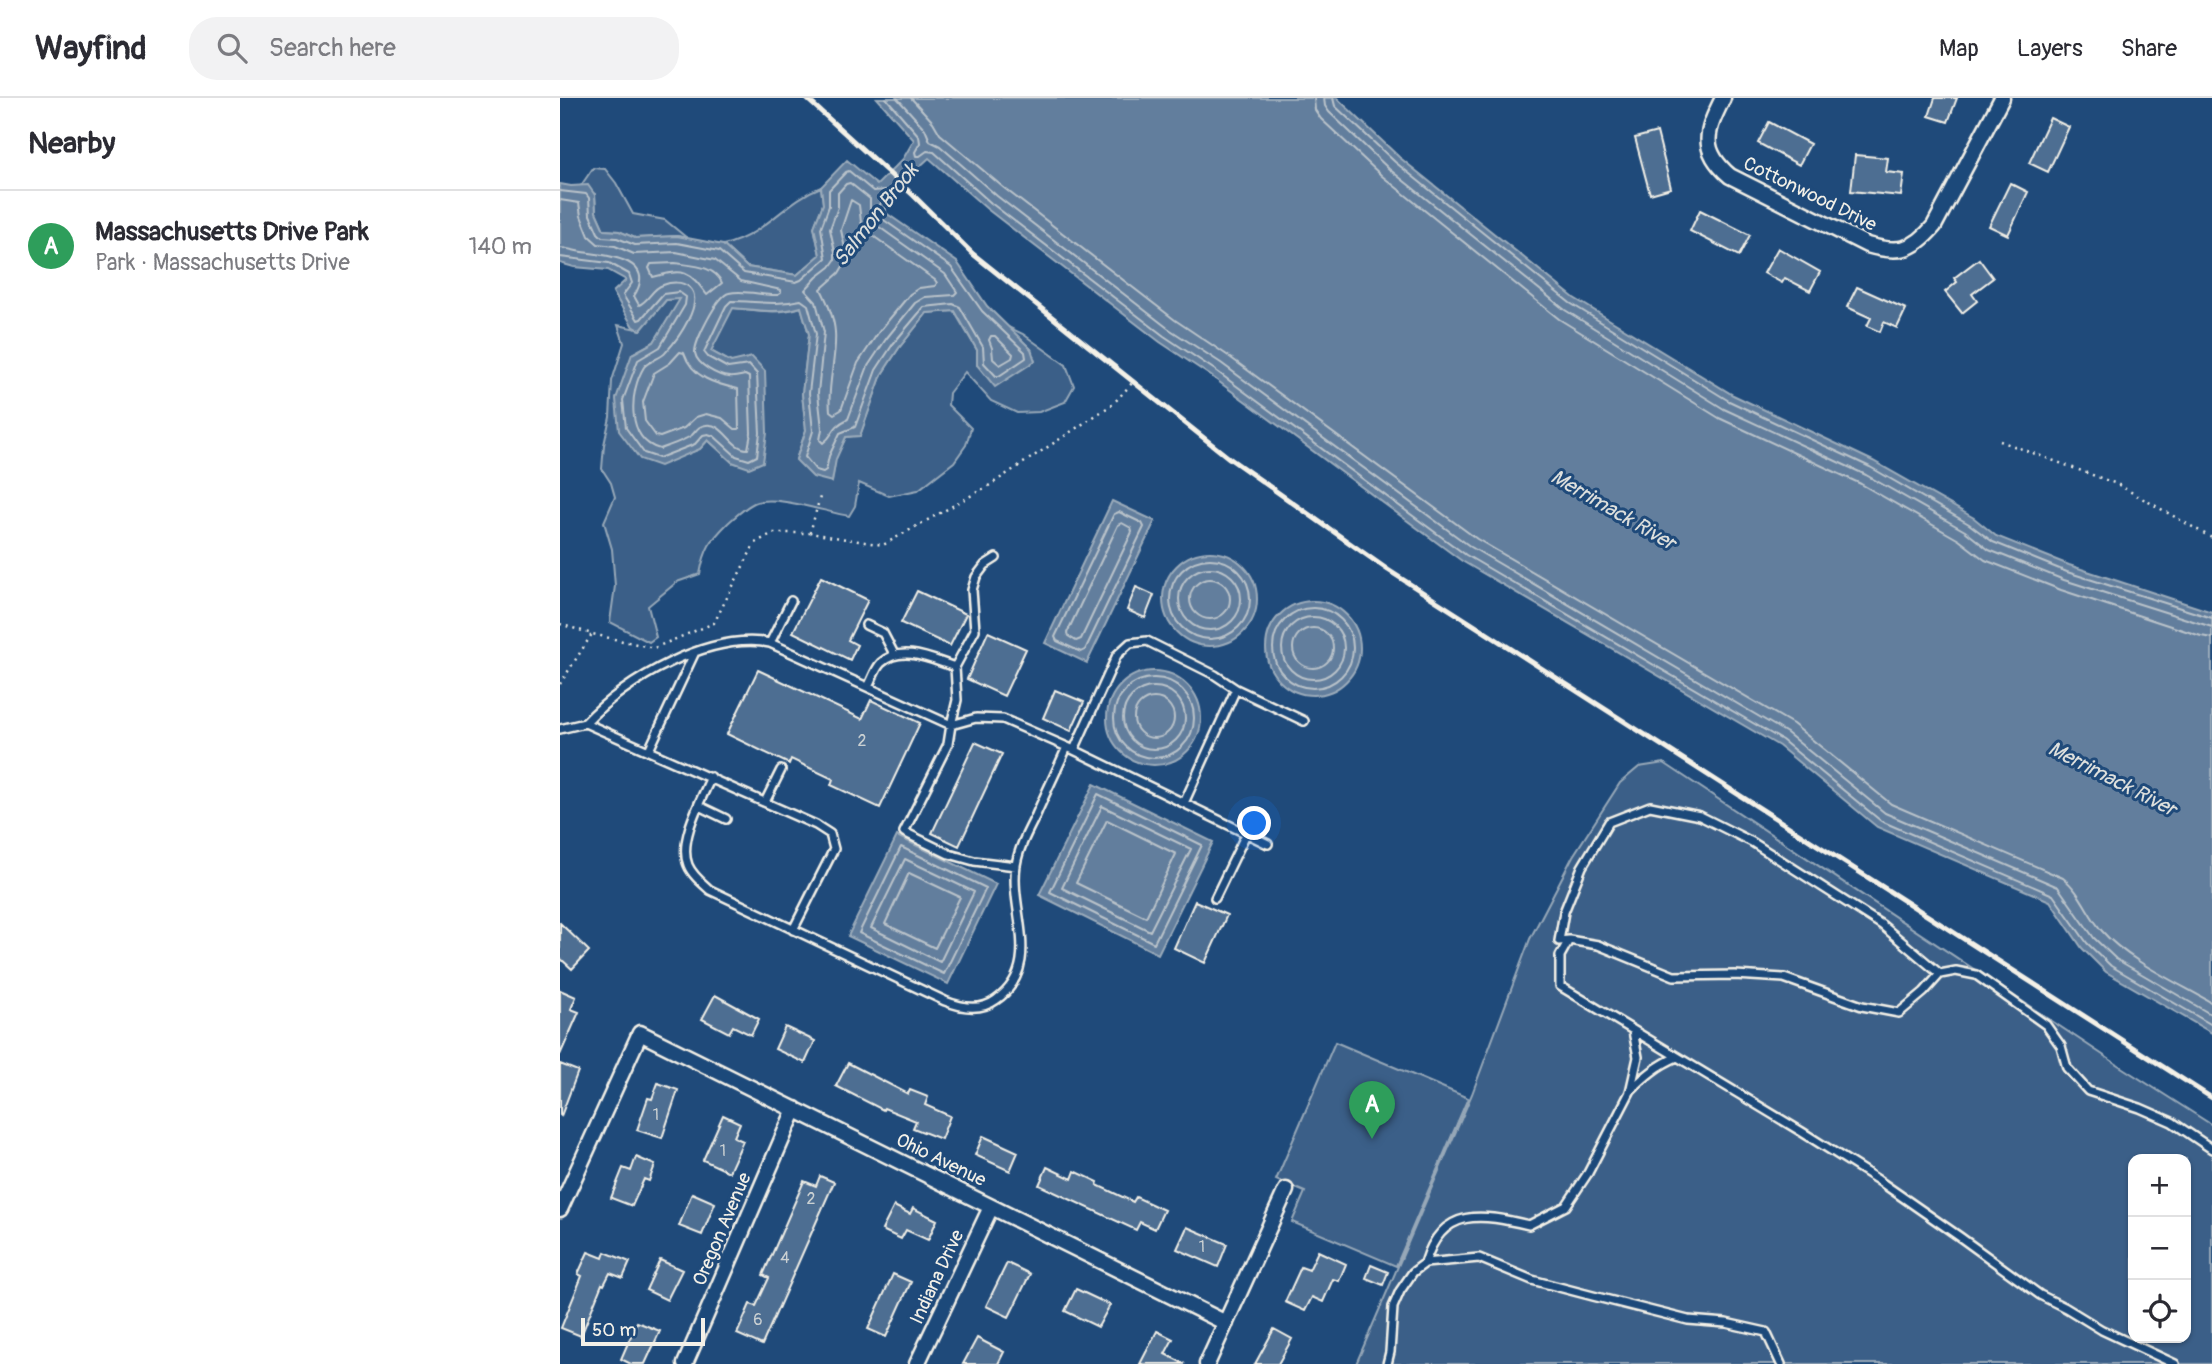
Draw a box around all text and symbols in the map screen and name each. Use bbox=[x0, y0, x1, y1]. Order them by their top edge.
search box bbox=[189, 17, 679, 80]
text: Wayfind bbox=[35, 28, 147, 69]
icon: search bbox=[213, 29, 251, 67]
text: Search here bbox=[269, 32, 396, 64]
text: Map bbox=[1939, 34, 1979, 63]
text: Layers bbox=[2017, 34, 2083, 63]
text: Share bbox=[2121, 34, 2177, 63]
text: Nearby bbox=[28, 125, 115, 162]
street label: Cottonwood Drive bbox=[1739, 151, 1881, 237]
water label: Salmon Brook bbox=[827, 156, 926, 272]
text: Massachusetts Drive Park bbox=[95, 216, 369, 248]
text: A bbox=[44, 232, 58, 261]
text: 140 m bbox=[469, 232, 532, 261]
text: Park · Massachusetts Drive bbox=[95, 248, 350, 277]
water label: Merrimack River bbox=[1546, 463, 1682, 558]
house number: 2 bbox=[858, 731, 867, 751]
water label: Merrimack River bbox=[2044, 735, 2183, 824]
your location bbox=[1237, 806, 1271, 840]
pin: A bbox=[1349, 1081, 1395, 1139]
house number: 1 bbox=[653, 1105, 659, 1125]
street label: Ohio Avenue bbox=[892, 1128, 991, 1192]
house number: 1 bbox=[720, 1141, 726, 1161]
map controls bbox=[2128, 1154, 2191, 1343]
button: + bbox=[2128, 1154, 2191, 1217]
street label: Oregon Avenue bbox=[687, 1168, 757, 1289]
house number: 2 bbox=[807, 1189, 816, 1209]
button: − bbox=[2128, 1217, 2191, 1280]
street label: Indiana Drive bbox=[905, 1225, 970, 1328]
house number: 1 bbox=[1199, 1237, 1205, 1257]
house number: 4 bbox=[780, 1248, 790, 1268]
button: locate bbox=[2128, 1280, 2191, 1343]
house number: 6 bbox=[753, 1310, 763, 1330]
scale bar bbox=[581, 1315, 705, 1347]
text: 50 m bbox=[592, 1318, 636, 1342]

